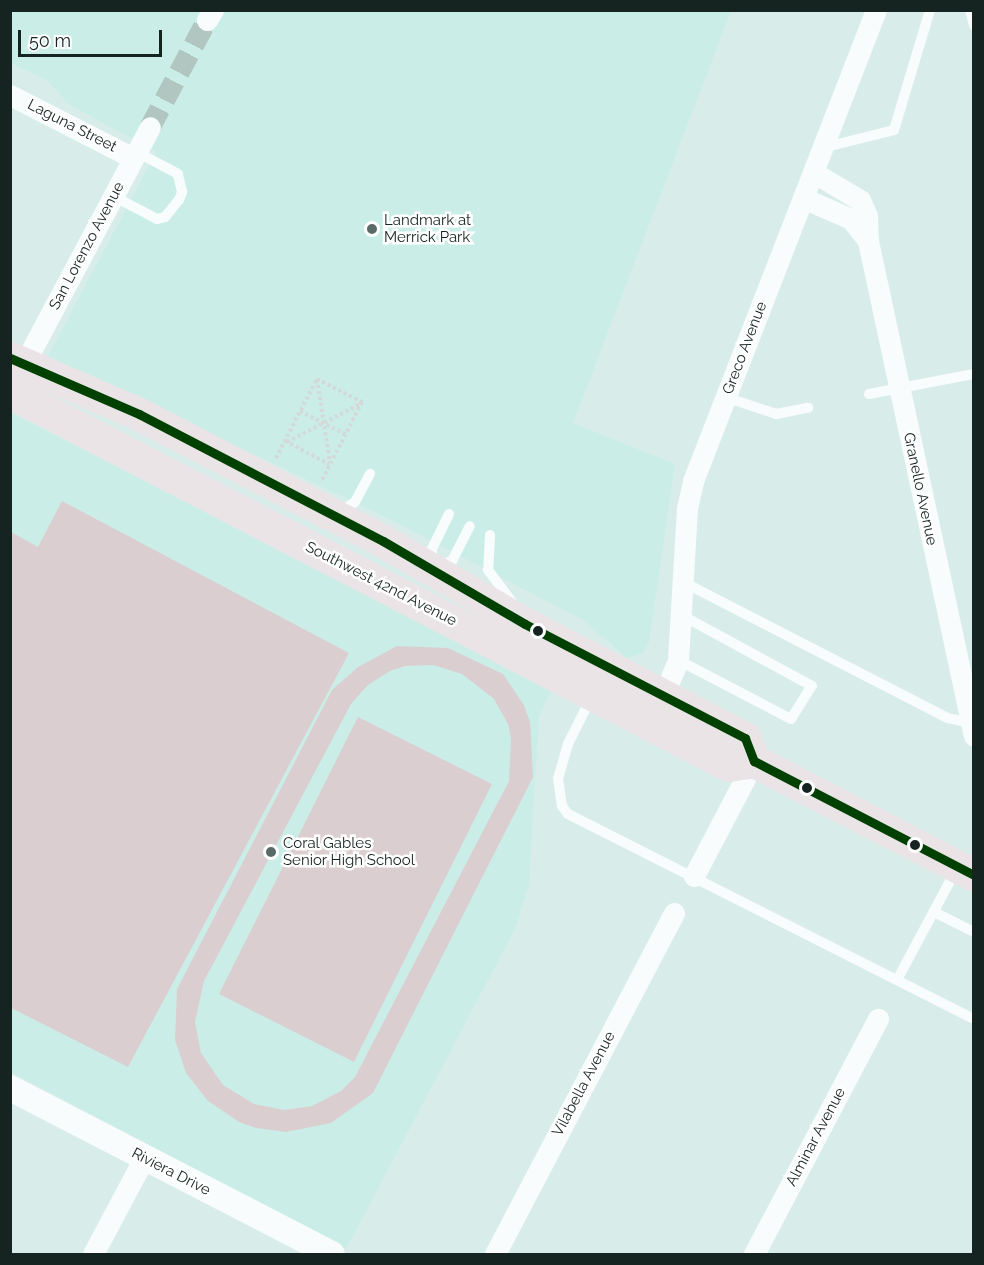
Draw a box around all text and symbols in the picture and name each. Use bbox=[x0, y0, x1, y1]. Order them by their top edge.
scale bar bbox=[21, 18, 165, 56]
text: 50 m bbox=[29, 30, 71, 51]
street label: Laguna Street bbox=[25, 96, 119, 156]
street label: San Lorenzo Avenue bbox=[46, 179, 128, 313]
place label: Landmark at Merrick Park bbox=[384, 211, 471, 246]
marker: Landmark at Merrick Park bbox=[365, 222, 379, 236]
street label: Greco Avenue bbox=[719, 299, 771, 397]
street label: Granello Avenue bbox=[899, 431, 941, 547]
street label: Southwest 42nd Avenue bbox=[302, 538, 460, 630]
unlabelled marker bbox=[532, 625, 544, 637]
unlabelled marker bbox=[801, 782, 813, 794]
place label: Coral Gables Senior High School bbox=[283, 834, 415, 869]
unlabelled marker bbox=[909, 839, 921, 851]
marker: Coral Gables Senior High School bbox=[264, 845, 278, 859]
street label: Vilabella Avenue bbox=[549, 1028, 619, 1140]
street label: Alminar Avenue bbox=[782, 1084, 850, 1190]
street label: Riviera Drive bbox=[129, 1144, 213, 1200]

